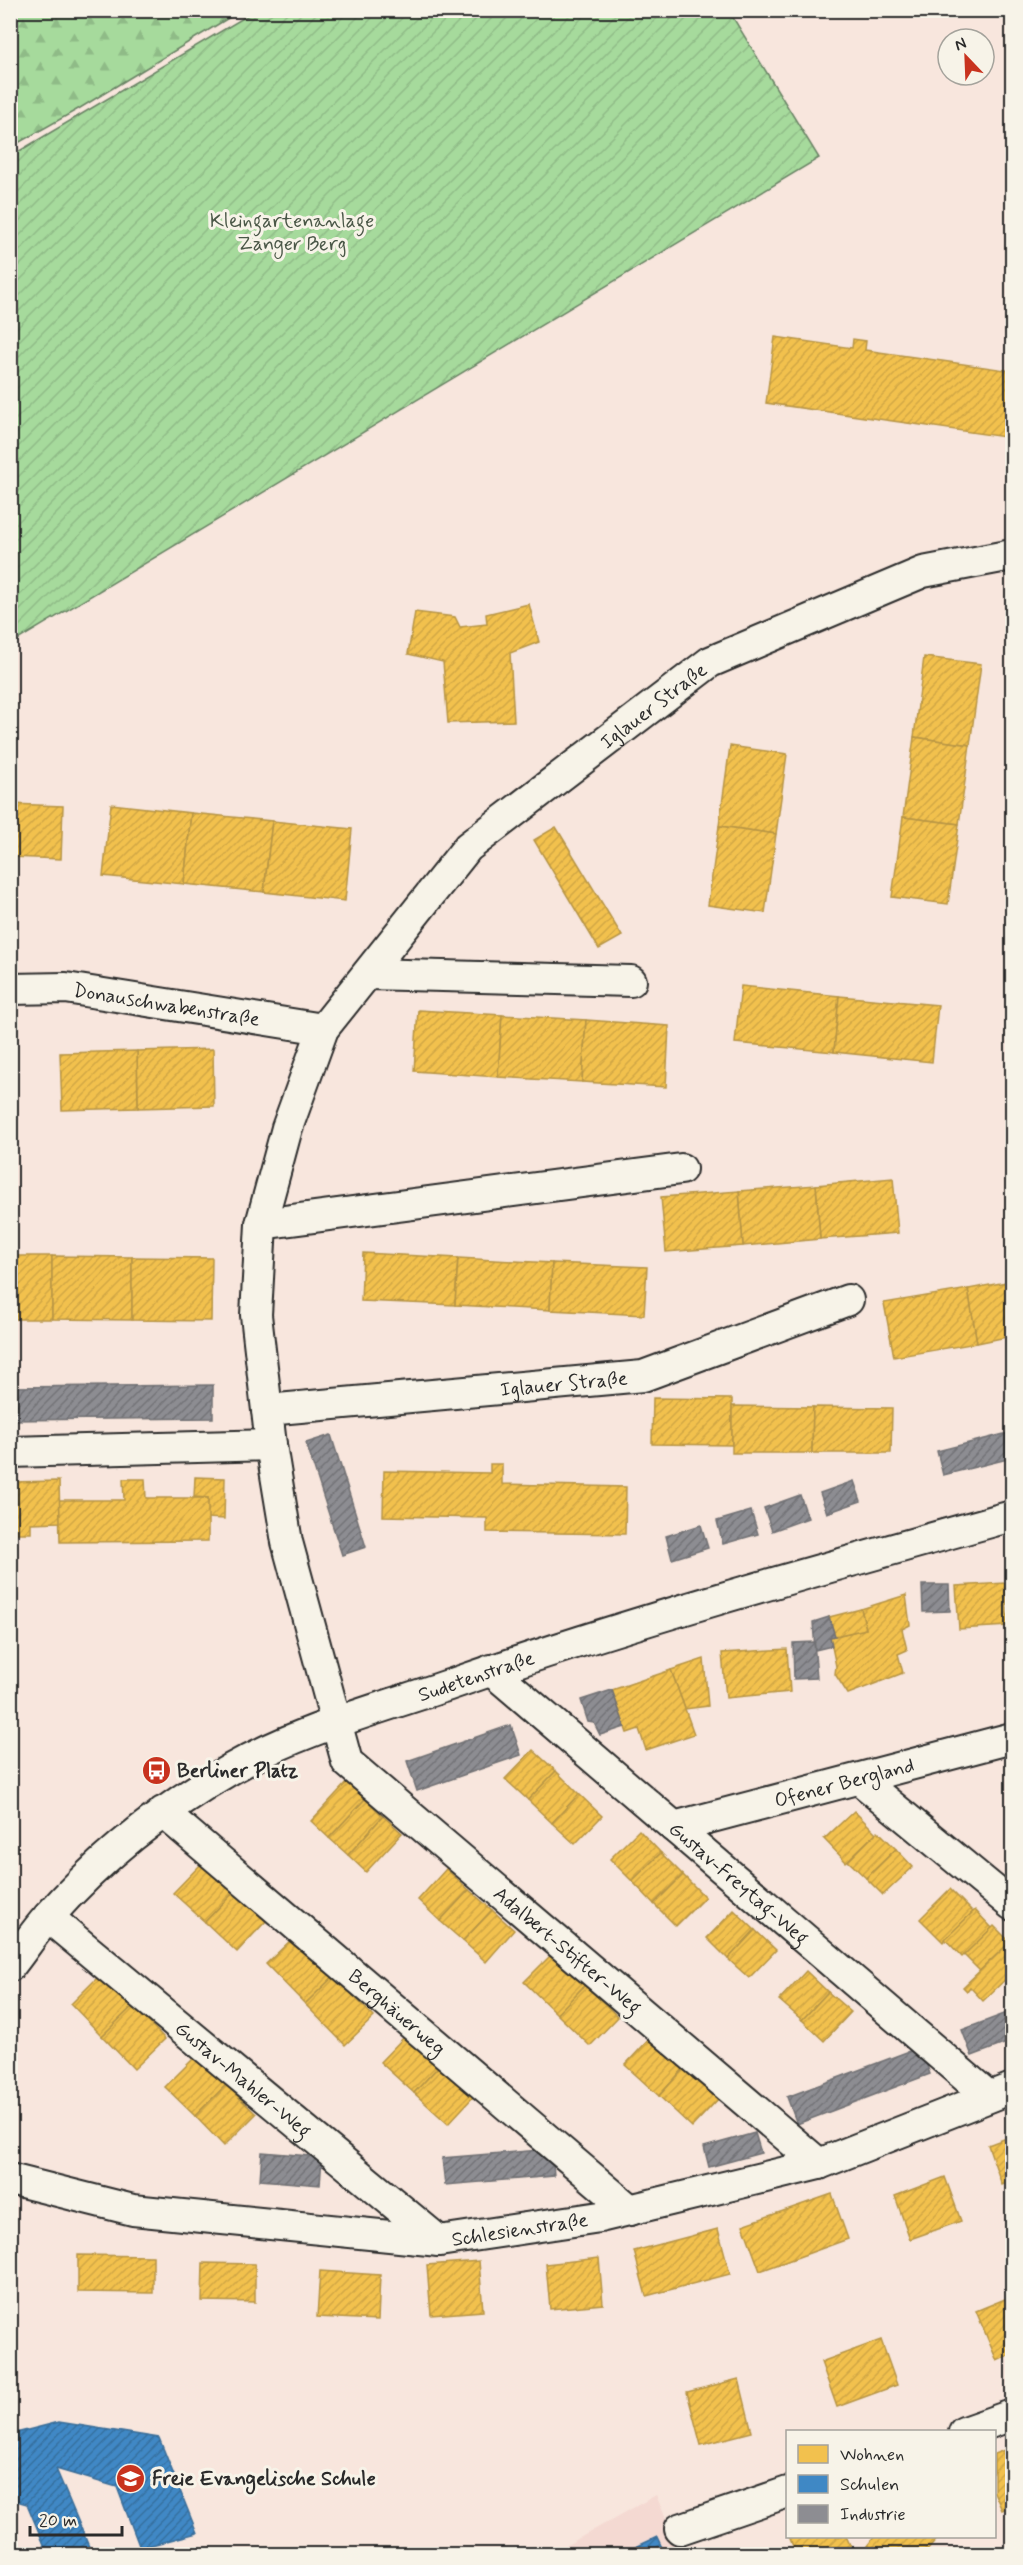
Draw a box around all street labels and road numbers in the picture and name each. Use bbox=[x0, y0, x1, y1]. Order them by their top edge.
street label: Iglauer Straße bbox=[595, 657, 713, 756]
street label: Donauschwabenstraße bbox=[71, 977, 262, 1034]
street label: Iglauer Straße bbox=[499, 1365, 629, 1404]
street label: Sudetenstraße bbox=[415, 1645, 538, 1709]
street label: Ofener Bergland bbox=[772, 1752, 917, 1815]
street label: Gustav-Freytag-Weg bbox=[662, 1816, 814, 1953]
street label: Adalbert-Stifter-Weg bbox=[486, 1881, 647, 2023]
street label: Berghäuerweg bbox=[342, 1964, 451, 2063]
street label: Gustav-Mahler-Weg bbox=[169, 2016, 317, 2146]
street label: Schlesienstraße bbox=[450, 2207, 590, 2254]

